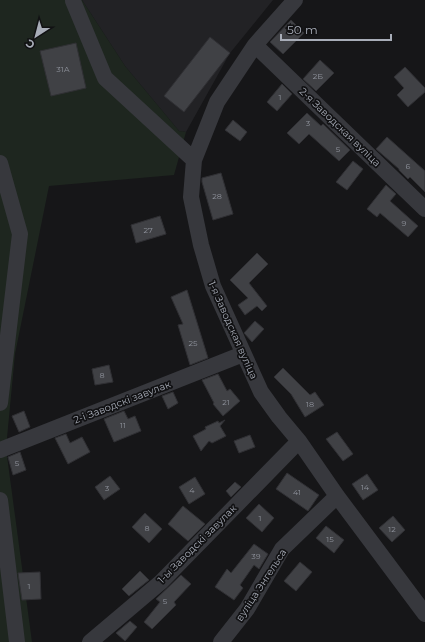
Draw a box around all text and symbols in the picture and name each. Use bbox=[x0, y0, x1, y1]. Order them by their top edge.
north arrow bbox=[16, 16, 56, 56]
scale bar bbox=[281, 16, 391, 42]
text: 50 m bbox=[287, 22, 318, 37]
text: С bbox=[23, 36, 37, 52]
house number: 31А bbox=[56, 64, 70, 74]
house number: 2Б bbox=[313, 71, 323, 81]
street label: 2-я Заводская вуліца bbox=[297, 85, 383, 169]
house number: 1 bbox=[279, 92, 281, 102]
house number: 3 bbox=[306, 118, 311, 128]
house number: 5 bbox=[336, 144, 341, 154]
house number: 6 bbox=[406, 161, 411, 171]
house number: 28 bbox=[212, 191, 222, 201]
house number: 9 bbox=[402, 218, 407, 228]
house number: 27 bbox=[143, 225, 153, 235]
street label: 1-я Заводская вуліца bbox=[206, 279, 260, 381]
house number: 25 bbox=[188, 338, 198, 348]
house number: 8 bbox=[99, 370, 105, 380]
street label: 2-і Заводскі завулак bbox=[72, 377, 173, 427]
house number: 21 bbox=[222, 397, 230, 407]
house number: 18 bbox=[306, 399, 314, 409]
house number: 11 bbox=[120, 420, 126, 430]
house number: 5 bbox=[15, 458, 20, 468]
house number: 14 bbox=[361, 482, 370, 492]
house number: 3 bbox=[105, 483, 110, 493]
house number: 4 bbox=[189, 485, 195, 495]
house number: 41 bbox=[293, 487, 301, 497]
street label: 1-ы Заводскі завулак bbox=[155, 502, 239, 586]
house number: 1 bbox=[259, 513, 261, 523]
house number: 8 bbox=[144, 523, 150, 533]
house number: 12 bbox=[388, 524, 396, 534]
house number: 15 bbox=[326, 534, 334, 544]
street label: вуліца Энгельса bbox=[233, 546, 289, 624]
house number: 39 bbox=[251, 551, 261, 561]
house number: 1 bbox=[28, 581, 30, 591]
house number: 5 bbox=[163, 596, 168, 606]

